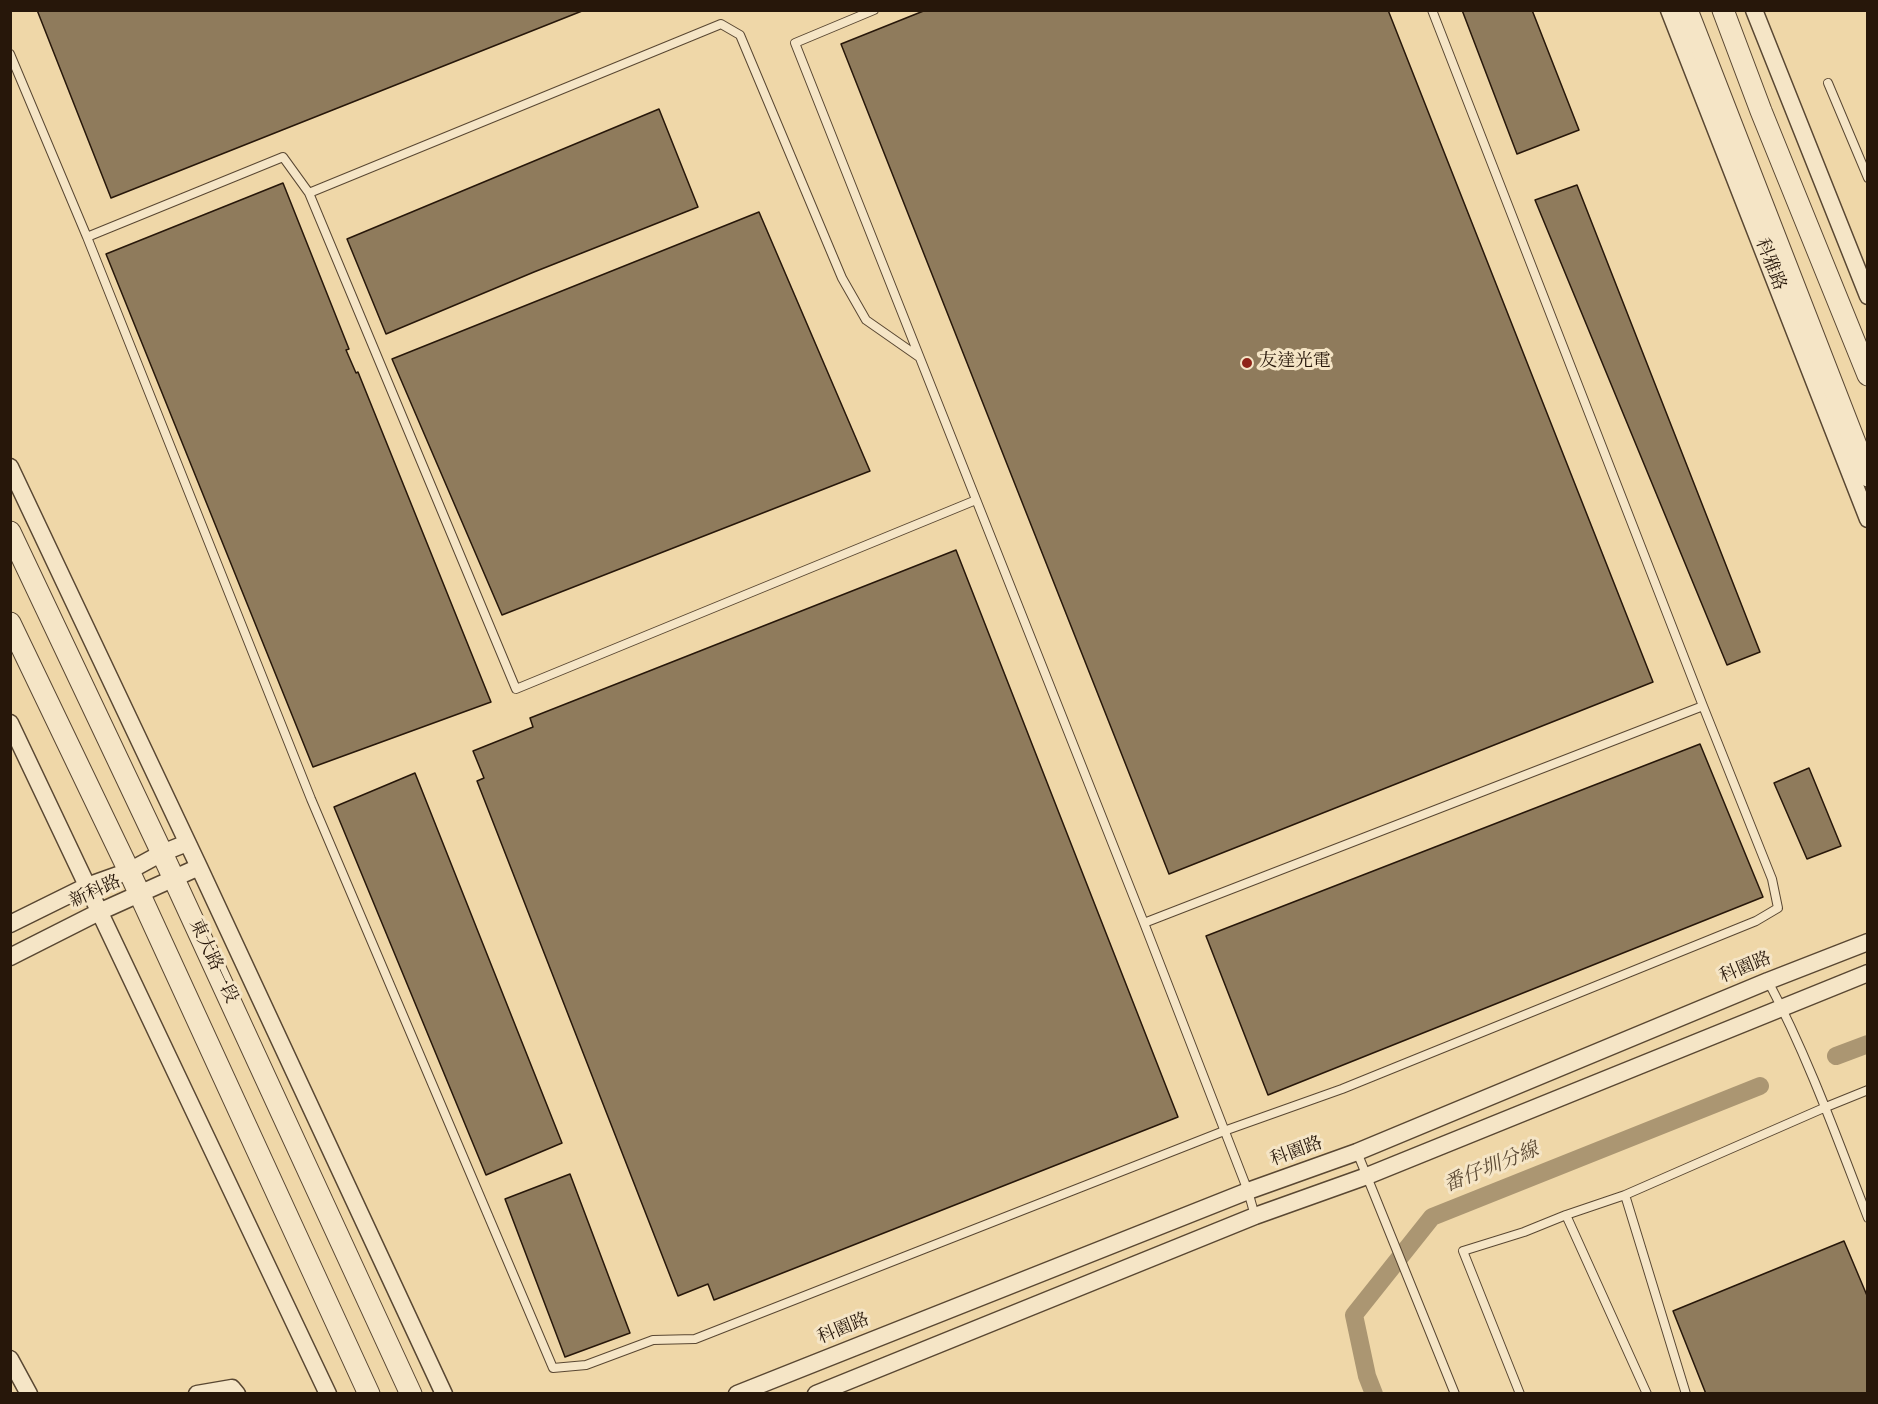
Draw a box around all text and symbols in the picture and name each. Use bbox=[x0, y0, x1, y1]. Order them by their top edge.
street label: 科雅路 bbox=[1749, 236, 1789, 294]
place label: 友達光電 bbox=[1259, 352, 1331, 374]
marker: 友達光電 bbox=[1240, 356, 1254, 370]
street label: 新科路 bbox=[67, 872, 125, 914]
street label: 東大路一段 bbox=[183, 917, 241, 1007]
street label: 科園路 bbox=[1717, 949, 1775, 989]
street label: 科園路 bbox=[1268, 1134, 1326, 1172]
water label: 番仔圳分線 bbox=[1441, 1139, 1543, 1199]
street label: 科園路 bbox=[815, 1310, 873, 1350]

